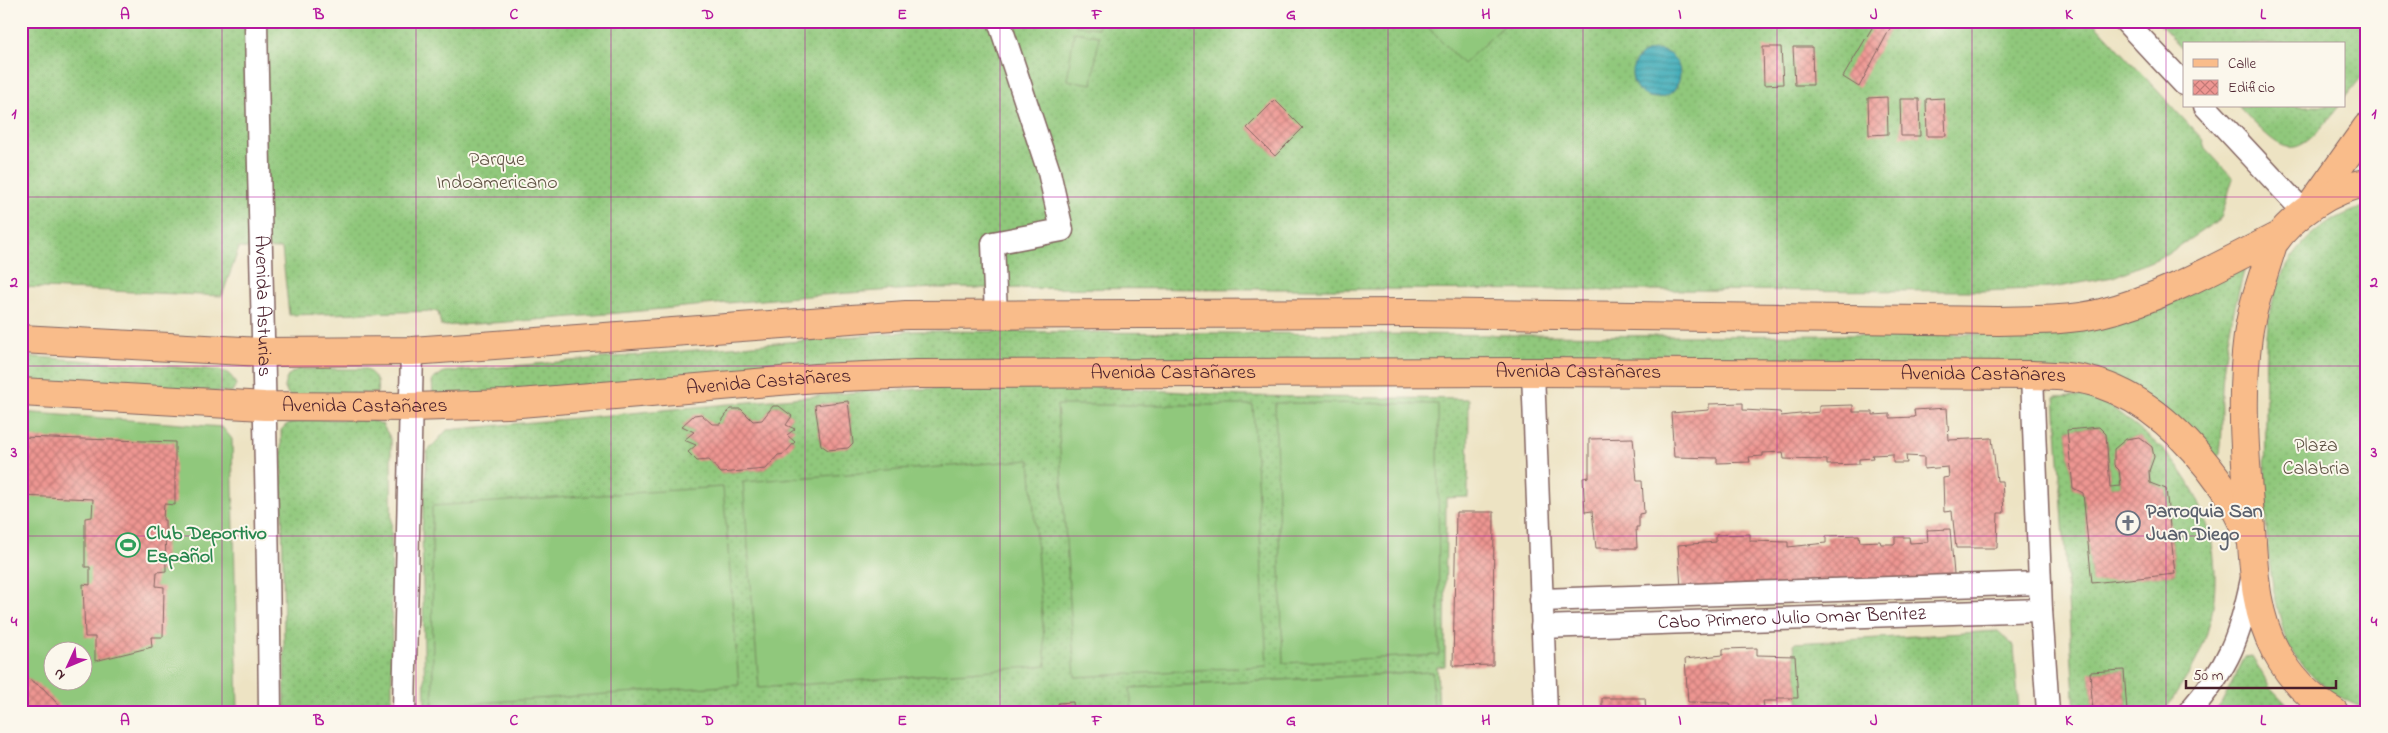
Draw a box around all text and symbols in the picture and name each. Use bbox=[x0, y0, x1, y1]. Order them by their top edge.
text: A bbox=[120, 3, 130, 27]
text: B bbox=[313, 3, 325, 27]
text: C bbox=[510, 3, 519, 27]
text: D bbox=[701, 3, 714, 27]
text: E bbox=[897, 3, 907, 27]
text: F bbox=[1091, 3, 1103, 27]
text: G bbox=[1286, 3, 1296, 27]
text: H bbox=[1481, 3, 1491, 27]
text: I bbox=[1678, 3, 1682, 27]
text: J bbox=[1870, 3, 1878, 27]
text: K bbox=[2065, 3, 2074, 27]
text: L bbox=[2260, 3, 2267, 27]
legend bbox=[2183, 42, 2346, 108]
text: Calle bbox=[2228, 53, 2256, 75]
text: Edificio bbox=[2228, 77, 2275, 99]
text: 1 bbox=[11, 102, 17, 126]
text: 1 bbox=[2371, 102, 2377, 126]
park label: Parque Indoamericano bbox=[436, 146, 558, 198]
street label: Avenida Asturias bbox=[246, 235, 278, 377]
text: 2 bbox=[9, 271, 18, 295]
text: 2 bbox=[2369, 271, 2378, 295]
street label: Avenida Castañares bbox=[1495, 357, 1661, 387]
street label: Avenida Castañares bbox=[1090, 358, 1256, 388]
street label: Avenida Castañares bbox=[1900, 360, 2067, 391]
street label: Avenida Castañares bbox=[685, 362, 852, 403]
street label: Avenida Castañares bbox=[282, 391, 448, 422]
park label: Plaza Calabria bbox=[2282, 432, 2350, 484]
text: 3 bbox=[10, 441, 18, 465]
text: 3 bbox=[2370, 441, 2378, 465]
place label: Parroquia San Juan Diego bbox=[2146, 498, 2263, 551]
church icon: Parroquia San Juan Diego bbox=[2115, 510, 2141, 536]
place label: Club Deportivo Español bbox=[146, 520, 267, 572]
sports icon: Club Deportivo Español bbox=[115, 532, 141, 558]
street label: Cabo Primero Julio Omar Benítez bbox=[1657, 599, 1927, 638]
text: 4 bbox=[10, 610, 18, 634]
text: 4 bbox=[2370, 610, 2378, 634]
north arrow bbox=[42, 640, 92, 690]
scale bar bbox=[2186, 658, 2336, 690]
text: N bbox=[49, 663, 71, 685]
text: 50 m bbox=[2193, 665, 2224, 687]
text: A bbox=[120, 709, 130, 733]
text: B bbox=[313, 709, 325, 733]
text: C bbox=[510, 709, 519, 733]
text: D bbox=[701, 709, 714, 733]
text: E bbox=[897, 709, 907, 733]
text: F bbox=[1091, 709, 1103, 733]
text: G bbox=[1286, 709, 1296, 733]
text: H bbox=[1481, 709, 1491, 733]
text: I bbox=[1678, 709, 1682, 733]
text: J bbox=[1870, 709, 1878, 733]
text: K bbox=[2065, 709, 2074, 733]
text: L bbox=[2260, 709, 2267, 733]

